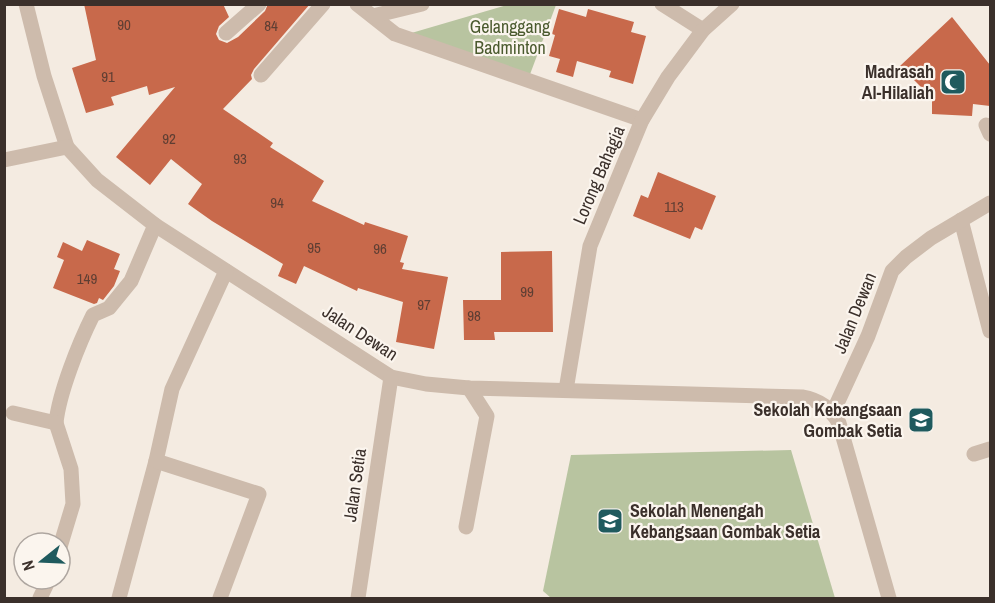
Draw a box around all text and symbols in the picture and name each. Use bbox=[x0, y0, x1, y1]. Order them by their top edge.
house number: 90 bbox=[117, 14, 131, 35]
park label: Gelanggang Badminton bbox=[470, 14, 551, 60]
house number: 84 bbox=[264, 15, 278, 36]
place label: Madrasah Al-Hilaliah bbox=[862, 59, 934, 105]
house number: 91 bbox=[101, 66, 115, 87]
mosque icon: Madrasah Al-Hilaliah bbox=[938, 67, 968, 97]
street label: Lorong Bahagia bbox=[567, 122, 631, 228]
house number: 92 bbox=[162, 128, 176, 149]
house number: 93 bbox=[233, 148, 247, 169]
house number: 94 bbox=[270, 192, 284, 213]
house number: 113 bbox=[664, 196, 684, 217]
house number: 95 bbox=[307, 237, 321, 258]
house number: 96 bbox=[373, 238, 387, 259]
house number: 149 bbox=[77, 268, 97, 289]
street label: Jalan Dewan bbox=[827, 269, 882, 357]
house number: 99 bbox=[520, 281, 534, 302]
house number: 97 bbox=[417, 294, 431, 315]
street label: Jalan Dewan bbox=[318, 299, 403, 366]
house number: 98 bbox=[467, 305, 481, 326]
place label: Sekolah Kebangsaan Gombak Setia bbox=[754, 397, 903, 443]
school or university icon: Sekolah Kebangsaan Gombak Setia bbox=[906, 405, 936, 435]
street label: Jalan Setia bbox=[337, 447, 372, 523]
place label: Sekolah Menengah Kebangsaan Gombak Setia bbox=[630, 498, 821, 544]
school or university icon: Sekolah Menengah Kebangsaan Gombak Setia bbox=[595, 506, 625, 536]
north arrow bbox=[12, 531, 72, 591]
text: N bbox=[16, 558, 40, 574]

